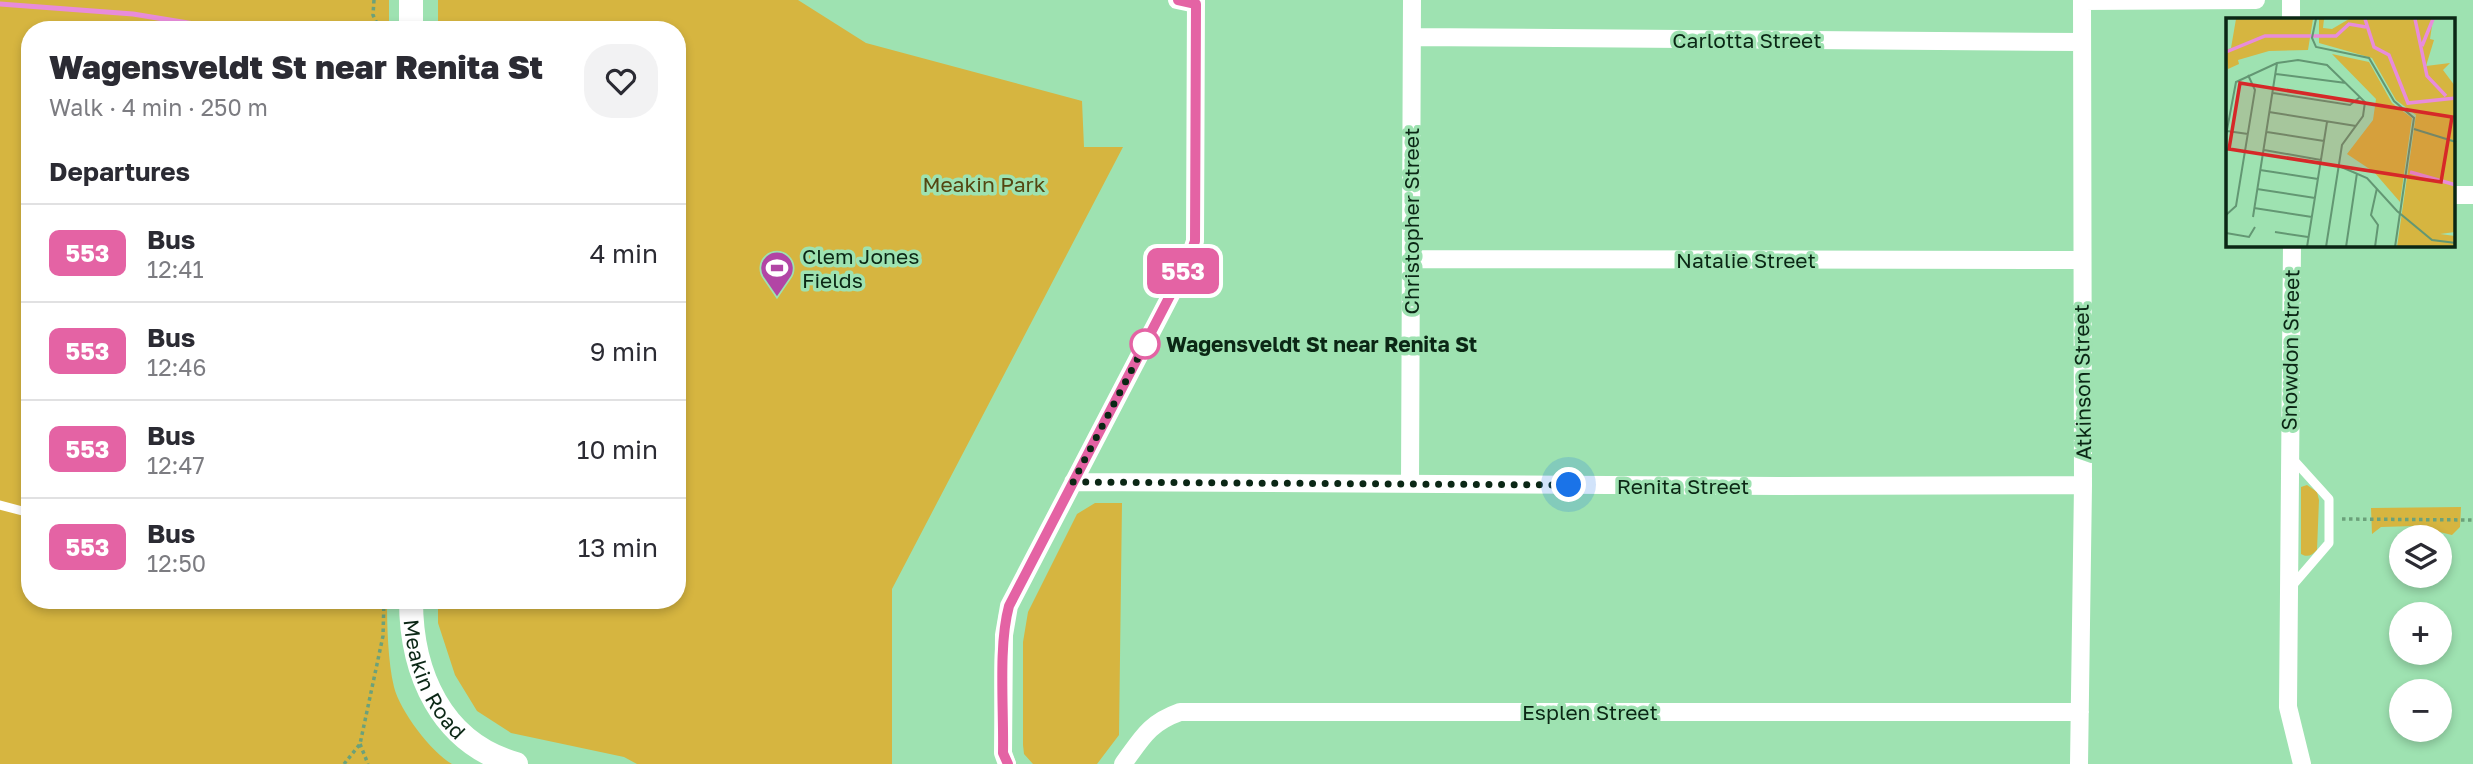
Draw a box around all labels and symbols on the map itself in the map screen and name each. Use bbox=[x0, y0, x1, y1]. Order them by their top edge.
inset map bbox=[2226, 18, 2456, 247]
street label: Carlotta Street bbox=[1672, 27, 1822, 53]
street label: Christopher Street bbox=[1398, 128, 1424, 314]
park label: Meakin Park bbox=[922, 171, 1046, 197]
place label: Clem Jones Fields bbox=[802, 243, 919, 293]
street label: Natalie Street bbox=[1676, 247, 1816, 273]
line badge: 553 bbox=[1143, 248, 1223, 294]
sports icon: Clem Jones Fields bbox=[758, 249, 796, 298]
street label: Snowdon Street bbox=[2276, 269, 2304, 431]
street label: Atkinson Street bbox=[2068, 304, 2096, 460]
marker: Wagensveldt St near Renita St bbox=[1130, 329, 1160, 359]
place label: Wagensveldt St near Renita St bbox=[1166, 331, 1477, 357]
your location bbox=[1551, 467, 1586, 502]
street label: Renita Street bbox=[1617, 473, 1749, 499]
street label: Meakin Road bbox=[399, 618, 471, 744]
street label: Esplen Street bbox=[1522, 699, 1658, 725]

